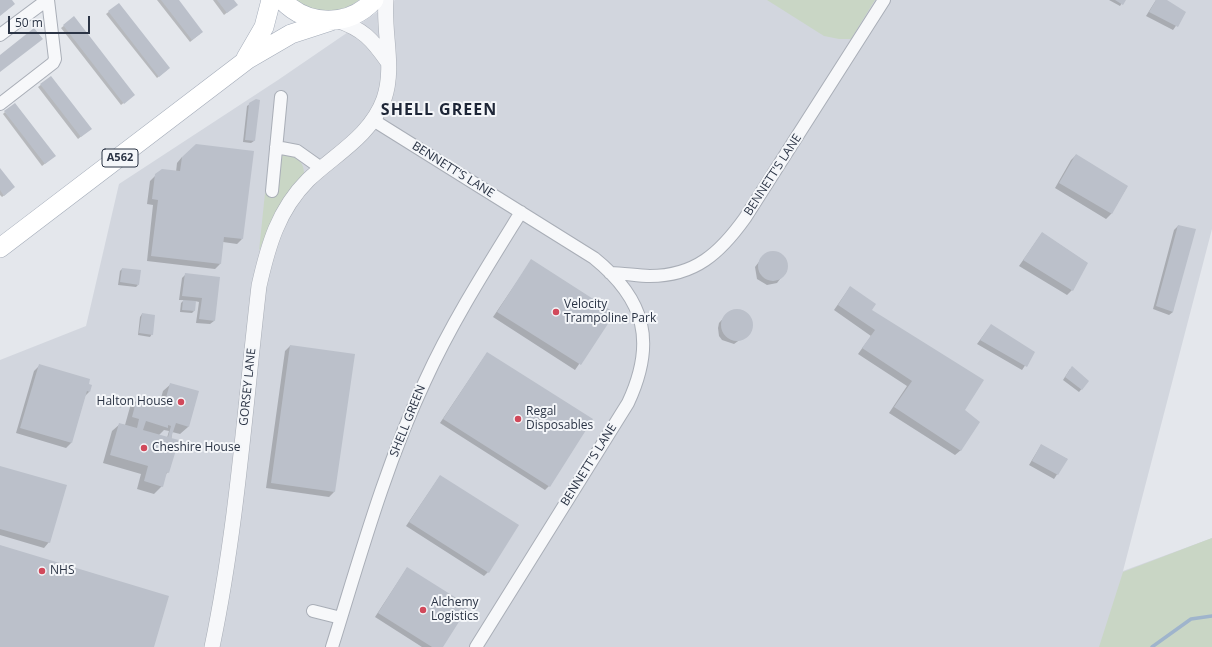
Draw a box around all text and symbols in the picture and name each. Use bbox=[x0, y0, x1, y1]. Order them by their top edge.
scale bar bbox=[10, 8, 92, 34]
text: 50 m bbox=[15, 14, 43, 31]
district label: SHELL GREEN bbox=[381, 100, 497, 120]
street label: BENNETT'S LANE bbox=[741, 132, 805, 218]
street label: BENNETT'S LANE bbox=[409, 139, 497, 201]
road number: A562 bbox=[102, 149, 138, 167]
place label: Velocity Trampoline Park bbox=[564, 298, 656, 326]
marker: Velocity Trampoline Park bbox=[551, 307, 561, 317]
street label: GORSEY LANE bbox=[237, 347, 259, 427]
street label: SHELL GREEN bbox=[387, 383, 429, 459]
place label: Halton House bbox=[97, 395, 173, 409]
marker: Halton House bbox=[176, 397, 186, 407]
place label: Regal Disposables bbox=[526, 405, 593, 433]
marker: Regal Disposables bbox=[513, 414, 523, 424]
street label: BENNETT'S LANE bbox=[558, 421, 620, 509]
place label: Cheshire House bbox=[152, 441, 240, 455]
marker: Cheshire House bbox=[139, 443, 149, 453]
place label: NHS bbox=[50, 564, 74, 578]
marker: NHS bbox=[37, 566, 47, 576]
place label: Alchemy Logistics bbox=[431, 596, 479, 624]
marker: Alchemy Logistics bbox=[418, 605, 428, 615]

